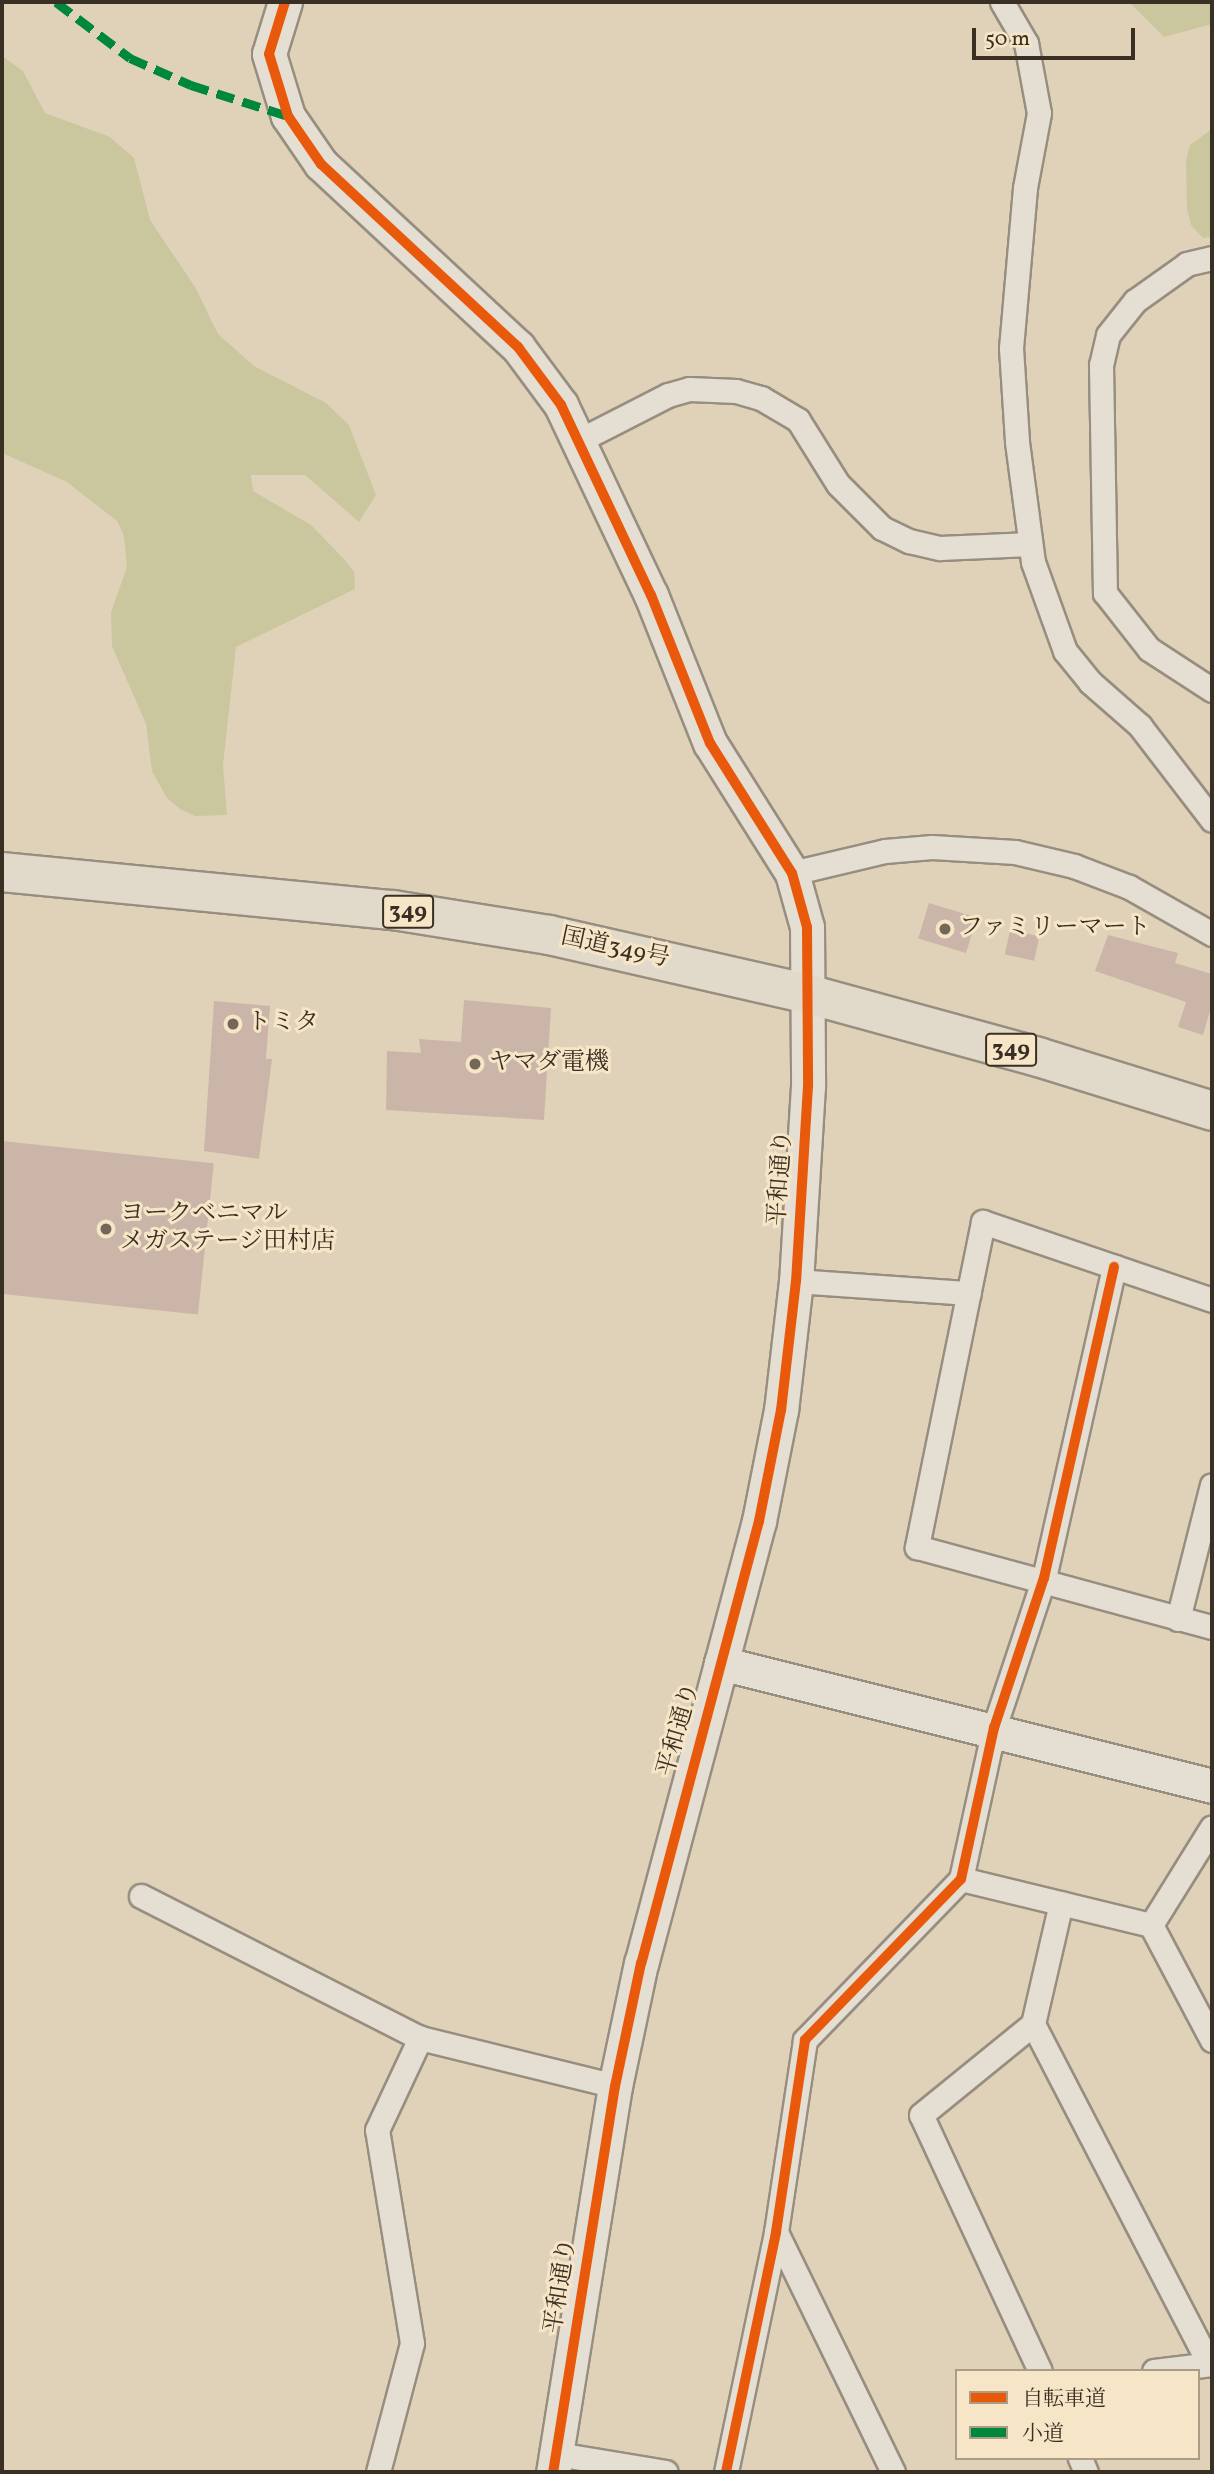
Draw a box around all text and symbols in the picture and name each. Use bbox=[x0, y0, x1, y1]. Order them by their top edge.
scale bar bbox=[976, 14, 1139, 58]
text: 50 m bbox=[985, 25, 1030, 54]
road number: 349 bbox=[382, 892, 434, 931]
place label: ファミリーマート bbox=[959, 915, 1151, 943]
marker: ファミリーマート bbox=[937, 921, 953, 937]
street label: 国道349号 bbox=[558, 923, 672, 975]
place label: トミタ bbox=[247, 1010, 319, 1038]
marker: トミタ bbox=[225, 1016, 241, 1032]
road number: 349 bbox=[985, 1030, 1037, 1070]
place label: ヤマダ電機 bbox=[489, 1050, 609, 1078]
marker: ヤマダ電機 bbox=[467, 1056, 483, 1072]
street label: 平和通り bbox=[764, 1129, 800, 1227]
place label: ヨークベニマル メガステージ田村店 bbox=[120, 1201, 336, 1257]
marker: ヨークベニマル メガステージ田村店 bbox=[98, 1221, 114, 1237]
street label: 平和通り bbox=[653, 1680, 707, 1780]
street label: 平和通り bbox=[540, 2236, 584, 2336]
legend bbox=[955, 2369, 1200, 2460]
text: 自転車道 bbox=[1022, 2385, 1106, 2414]
text: 小道 bbox=[1022, 2420, 1064, 2449]

